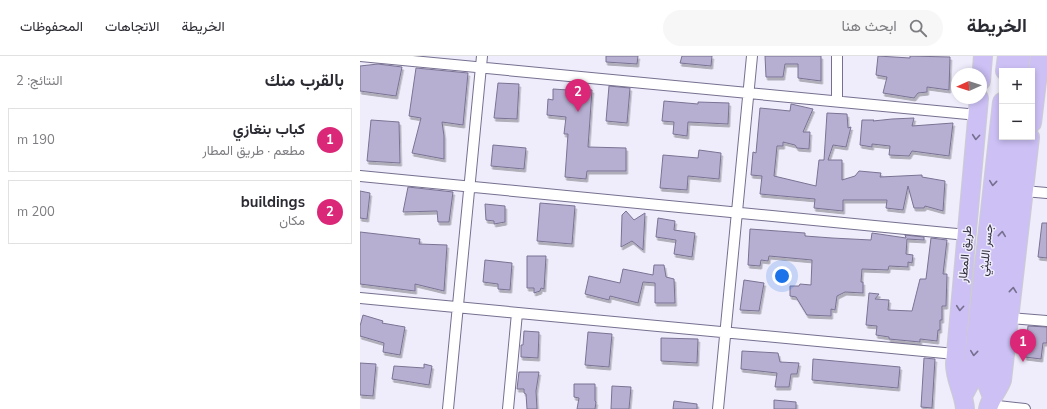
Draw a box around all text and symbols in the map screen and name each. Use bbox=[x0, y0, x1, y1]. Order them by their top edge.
search box bbox=[663, 10, 943, 46]
text: الخريطة bbox=[967, 13, 1027, 39]
text: ابحث هنا bbox=[842, 16, 897, 36]
text: المحفوظات bbox=[20, 17, 83, 36]
text: الاتجاهات bbox=[105, 17, 159, 36]
text: الخريطة bbox=[181, 17, 225, 36]
icon: search bbox=[907, 17, 929, 39]
north arrow bbox=[951, 68, 987, 104]
map controls bbox=[999, 68, 1035, 140]
button: + bbox=[999, 68, 1035, 104]
text: بالقرب منك bbox=[265, 69, 344, 92]
text: النتائج: 2 bbox=[16, 72, 63, 90]
pin: 2 bbox=[565, 79, 591, 112]
button: − bbox=[999, 104, 1035, 140]
text: كباب بنغازي bbox=[233, 119, 305, 139]
text: 190 m bbox=[17, 131, 55, 149]
text: 1 bbox=[326, 131, 334, 149]
one-way arrow bbox=[971, 134, 980, 140]
text: مطعم · طريق المطار bbox=[202, 142, 305, 160]
one-way arrow bbox=[989, 180, 998, 186]
text: buildings bbox=[241, 192, 305, 212]
text: 200 m bbox=[17, 203, 55, 221]
text: 2 bbox=[326, 203, 334, 221]
text: مكان bbox=[279, 212, 305, 230]
street label: جسر الليثي bbox=[975, 223, 999, 277]
street label: طريق المطار bbox=[954, 225, 975, 284]
one-way arrow bbox=[997, 231, 1006, 237]
your location bbox=[772, 266, 792, 286]
one-way arrow bbox=[1008, 287, 1017, 293]
one-way arrow bbox=[955, 305, 964, 311]
pin: 1 bbox=[1010, 329, 1036, 362]
one-way arrow bbox=[970, 350, 979, 357]

